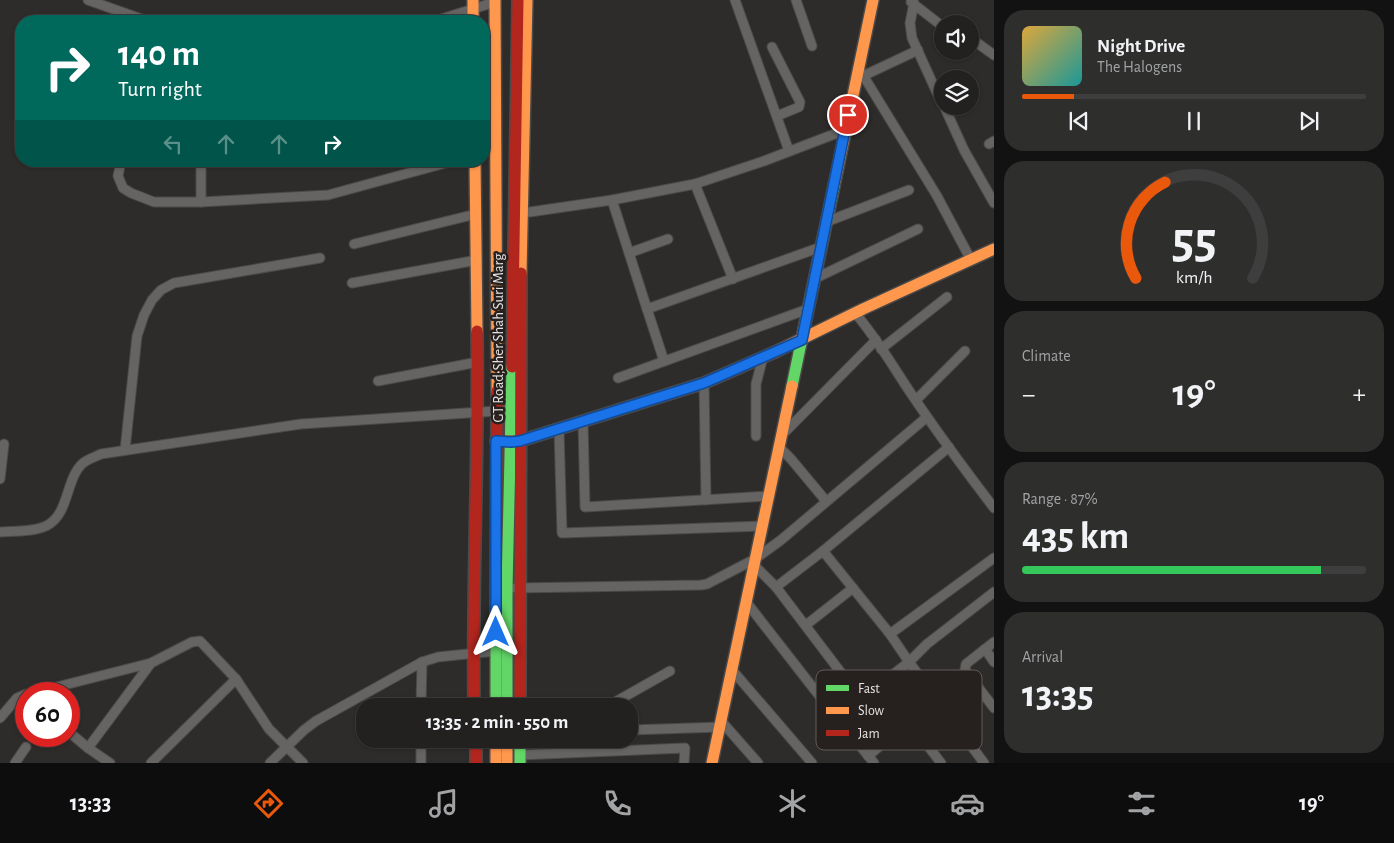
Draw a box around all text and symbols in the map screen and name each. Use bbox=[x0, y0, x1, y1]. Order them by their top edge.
map controls bbox=[934, 15, 979, 115]
button: sound bbox=[934, 15, 979, 60]
icon: right bbox=[35, 35, 100, 100]
text: 140 m bbox=[118, 37, 200, 72]
text: Night Drive bbox=[1097, 37, 1185, 56]
text: The Halogens bbox=[1097, 59, 1182, 75]
button: layers bbox=[934, 70, 979, 115]
text: Turn right bbox=[118, 78, 202, 100]
pin bbox=[827, 94, 869, 136]
icon: arrive bbox=[834, 101, 862, 129]
icon: previous bbox=[1065, 107, 1093, 135]
icon: pause bbox=[1180, 107, 1208, 135]
icon: next bbox=[1295, 107, 1323, 135]
icon: left bbox=[159, 130, 187, 158]
icon: ahead bbox=[212, 130, 240, 158]
icon: ahead bbox=[265, 130, 293, 158]
icon: right bbox=[318, 130, 346, 158]
text: 55 bbox=[1172, 215, 1216, 267]
street label: GT Road;Sher Shah Suri Marg bbox=[491, 253, 506, 423]
text: km/h bbox=[1176, 269, 1212, 287]
text: Climate bbox=[1022, 348, 1071, 364]
text: 19° bbox=[1172, 375, 1216, 413]
text: − bbox=[1022, 381, 1035, 409]
text: + bbox=[1353, 381, 1366, 409]
text: Range · 87% bbox=[1022, 491, 1098, 507]
text: 435 km bbox=[1022, 518, 1129, 556]
position arrow bbox=[469, 605, 521, 657]
text: Arrival bbox=[1022, 649, 1063, 665]
legend bbox=[816, 670, 982, 750]
text: 13:35 bbox=[1022, 676, 1094, 714]
speed limit sign: 60 bbox=[15, 682, 80, 747]
text: Fast bbox=[858, 682, 880, 696]
text: Slow bbox=[858, 704, 885, 718]
text: 13:35 · 2 min · 550 m bbox=[426, 713, 568, 732]
text: Jam bbox=[858, 727, 880, 741]
icon: directions bbox=[251, 786, 286, 821]
icon: music bbox=[426, 786, 461, 821]
icon: phone bbox=[600, 786, 635, 821]
icon: climate bbox=[775, 786, 810, 821]
icon: car bbox=[950, 786, 985, 821]
icon: filters bbox=[1124, 786, 1159, 821]
text: 13:33 bbox=[70, 792, 111, 814]
text: 19° bbox=[1299, 792, 1324, 814]

